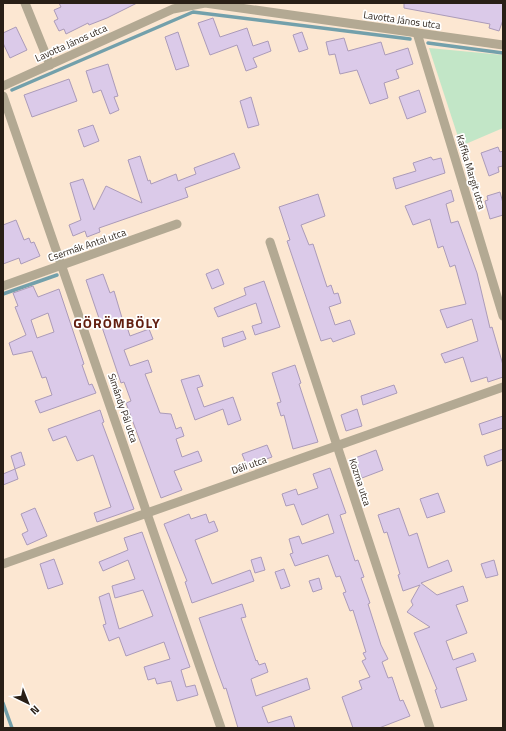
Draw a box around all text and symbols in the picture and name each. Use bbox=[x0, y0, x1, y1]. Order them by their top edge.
street label: Lavotta János utca bbox=[363, 7, 441, 33]
street label: Lavotta János utca bbox=[33, 20, 109, 66]
street label: Kaffka Margit utca bbox=[453, 133, 489, 211]
street label: Csermák Antal utca bbox=[46, 225, 128, 265]
district label: GÖRÖMBÖLY bbox=[73, 312, 161, 333]
street label: Simándy Pál utca bbox=[104, 371, 142, 445]
street label: Déli utca bbox=[229, 452, 269, 478]
street label: Kozma utca bbox=[345, 456, 375, 508]
north arrow bbox=[8, 683, 48, 723]
text: N bbox=[27, 702, 43, 719]

